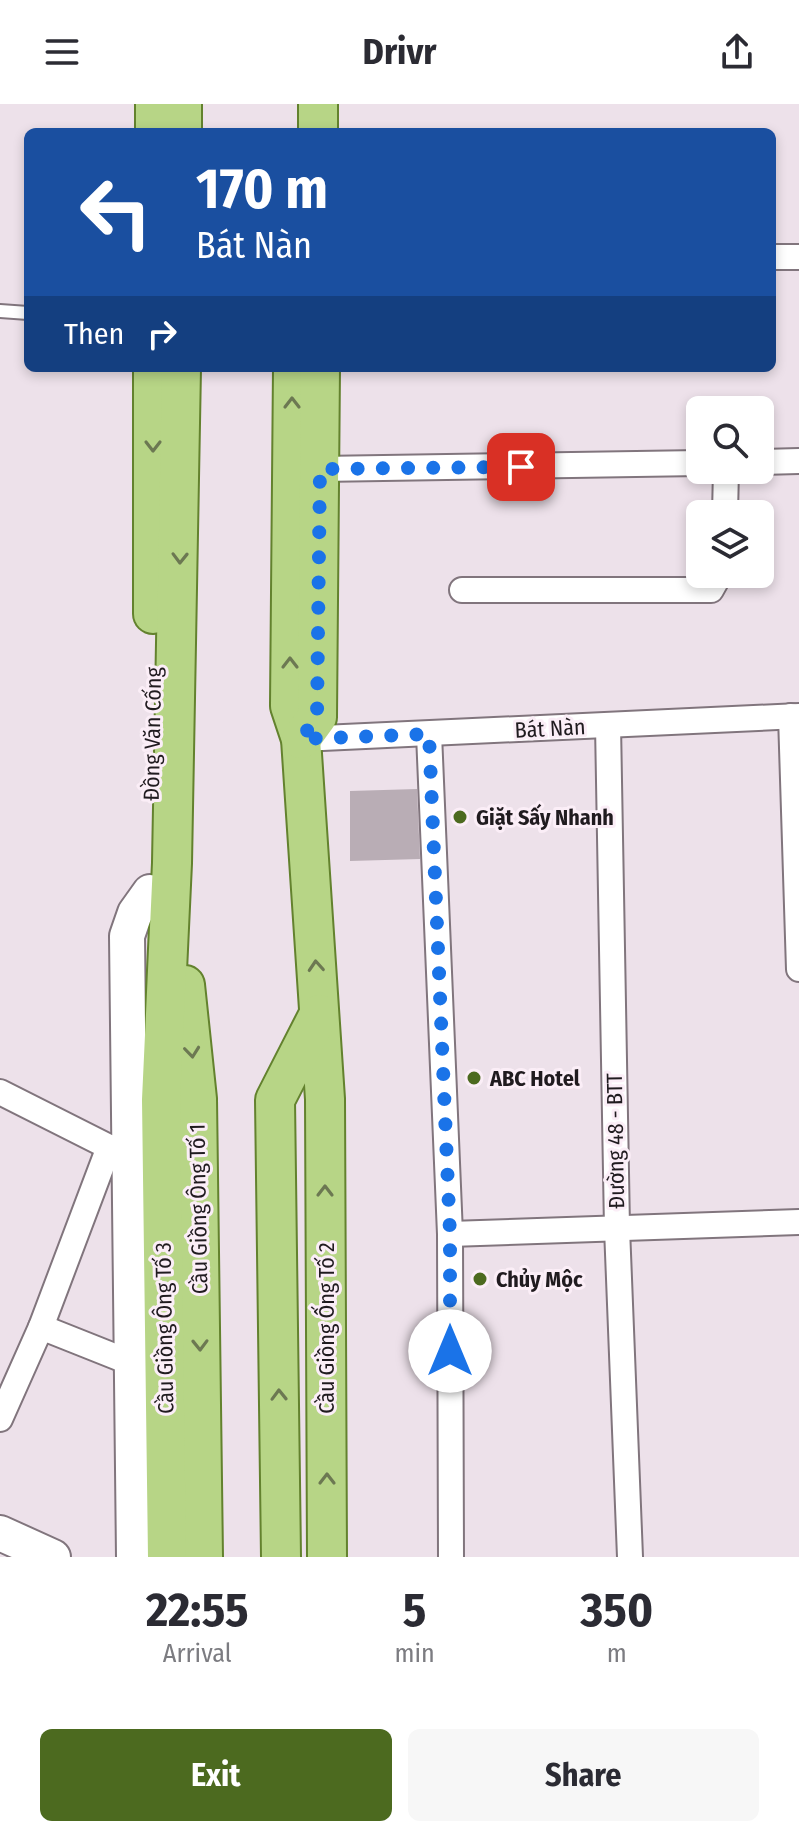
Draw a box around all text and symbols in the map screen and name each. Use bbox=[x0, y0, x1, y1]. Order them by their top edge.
icon: menu bbox=[40, 30, 84, 74]
text: Drivr bbox=[362, 30, 437, 74]
icon: share bbox=[715, 30, 759, 74]
text: 170 m bbox=[196, 156, 328, 223]
icon: left bbox=[64, 160, 168, 264]
text: Bát Nàn bbox=[196, 224, 312, 268]
icon: right bbox=[140, 312, 184, 356]
text: Then bbox=[64, 316, 124, 352]
one-way arrow bbox=[284, 396, 301, 409]
map controls bbox=[686, 396, 774, 588]
button: search bbox=[686, 396, 774, 484]
pin bbox=[487, 433, 555, 501]
one-way arrow bbox=[144, 440, 162, 453]
icon: arrive bbox=[499, 445, 543, 489]
button: layers bbox=[686, 500, 774, 588]
one-way arrow bbox=[171, 552, 189, 565]
one-way arrow bbox=[282, 656, 299, 669]
street label: Đồng Văn Cống bbox=[138, 666, 167, 801]
street label: Bát Nàn bbox=[514, 713, 586, 744]
place label: Giặt Sấy Nhanh bbox=[476, 803, 614, 831]
marker: Giặt Sấy Nhanh bbox=[451, 808, 469, 826]
one-way arrow bbox=[308, 959, 325, 972]
one-way arrow bbox=[184, 1046, 201, 1059]
place label: ABC Hotel bbox=[489, 1065, 581, 1092]
marker: ABC Hotel bbox=[465, 1069, 483, 1087]
street label: Đường 48 - BTT bbox=[601, 1072, 630, 1209]
street label: Cầu Giồng Ông Tố 1 bbox=[184, 1124, 213, 1294]
one-way arrow bbox=[316, 1184, 334, 1197]
street label: Cầu Giồng Ông Tố 3 bbox=[150, 1242, 179, 1414]
street label: Cầu Giồng Ống Tố 2 bbox=[310, 1242, 340, 1414]
place label: Chủy Mộc bbox=[496, 1266, 583, 1293]
marker: Chủy Mộc bbox=[471, 1270, 489, 1288]
position arrow bbox=[408, 1309, 492, 1393]
one-way arrow bbox=[191, 1339, 209, 1352]
one-way arrow bbox=[270, 1388, 288, 1401]
one-way arrow bbox=[318, 1472, 336, 1485]
text: 22:55 bbox=[146, 1581, 249, 1639]
text: 5 bbox=[403, 1581, 426, 1639]
text: 350 bbox=[581, 1581, 653, 1639]
text: Arrival bbox=[163, 1638, 232, 1669]
text: min bbox=[394, 1638, 435, 1669]
text: m bbox=[607, 1638, 627, 1669]
button: Exit bbox=[40, 1729, 392, 1821]
button: Share bbox=[408, 1729, 759, 1821]

